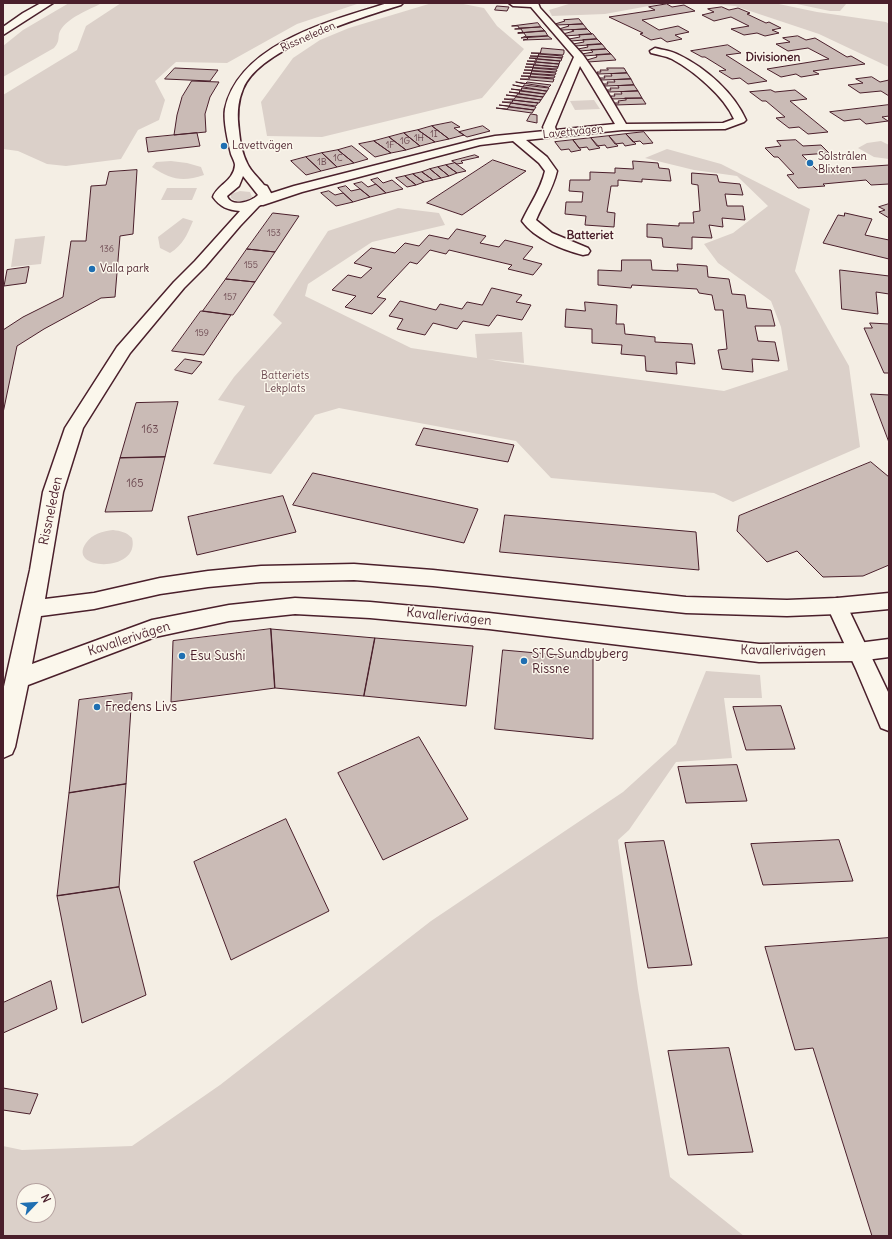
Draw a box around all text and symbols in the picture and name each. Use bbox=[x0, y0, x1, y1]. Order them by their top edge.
street label: Rissneleden bbox=[278, 19, 338, 55]
district label: Divisionen bbox=[746, 51, 800, 65]
street label: Lavettvägen bbox=[542, 122, 604, 142]
house number: 1I bbox=[430, 129, 438, 139]
house number: 1H bbox=[414, 133, 424, 143]
house number: 1G bbox=[400, 136, 410, 146]
place label: Lavettvägen bbox=[232, 139, 293, 153]
house number: 1F bbox=[386, 140, 394, 150]
marker: Lavettvägen bbox=[219, 141, 229, 151]
place label: Solstrålen Blixten bbox=[818, 150, 867, 176]
house number: 1C bbox=[333, 153, 343, 163]
house number: 1B bbox=[317, 157, 327, 167]
marker: Solstrålen Blixten bbox=[805, 158, 815, 168]
house number: 153 bbox=[267, 228, 281, 238]
district label: Batteriet bbox=[566, 229, 614, 243]
house number: 136 bbox=[100, 244, 114, 254]
house number: 155 bbox=[244, 260, 258, 270]
place label: Valla park bbox=[100, 262, 149, 276]
marker: Valla park bbox=[87, 264, 97, 274]
house number: 157 bbox=[223, 292, 237, 302]
house number: 159 bbox=[195, 328, 209, 338]
park label: Batteriets Lekplats bbox=[261, 369, 309, 395]
house number: 163 bbox=[142, 423, 158, 437]
street label: Rissneleden bbox=[36, 475, 66, 547]
house number: 165 bbox=[126, 477, 144, 491]
street label: Kavallerivägen bbox=[406, 605, 492, 629]
street label: Kavallerivägen bbox=[86, 618, 172, 660]
street label: Kavallerivägen bbox=[740, 642, 826, 660]
place label: STC Sundbyberg Rissne bbox=[532, 646, 628, 677]
place label: Esu Sushi bbox=[190, 648, 245, 664]
marker: Esu Sushi bbox=[177, 651, 187, 661]
marker: STC Sundbyberg Rissne bbox=[519, 656, 529, 666]
place label: Fredens Livs bbox=[105, 699, 177, 715]
marker: Fredens Livs bbox=[92, 702, 102, 712]
north arrow bbox=[16, 1183, 56, 1223]
text: N bbox=[38, 1192, 54, 1205]

